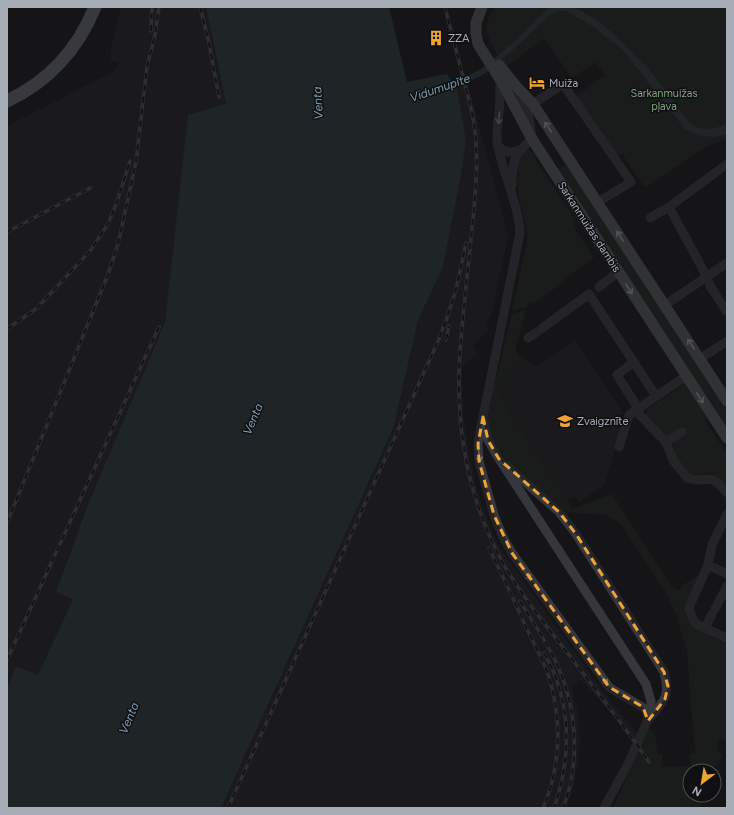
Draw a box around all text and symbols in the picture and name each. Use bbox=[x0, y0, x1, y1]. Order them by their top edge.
building icon: ZZA bbox=[427, 29, 445, 47]
place label: ZZA bbox=[448, 32, 470, 45]
water label: Vidumupīte bbox=[408, 71, 472, 105]
hotel icon: Muiža bbox=[528, 74, 546, 92]
place label: Muiža bbox=[549, 77, 578, 90]
water label: Venta bbox=[310, 86, 326, 120]
park label: Sarkanmuižas pļava bbox=[630, 87, 698, 113]
one-way arrow bbox=[495, 111, 502, 124]
one-way arrow bbox=[544, 121, 552, 133]
street label: Sarkanmuižas dambis bbox=[555, 179, 623, 275]
one-way arrow bbox=[615, 230, 623, 242]
one-way arrow bbox=[625, 283, 633, 294]
one-way arrow bbox=[686, 339, 695, 350]
one-way arrow bbox=[696, 392, 704, 403]
water label: Venta bbox=[240, 401, 266, 437]
school or university icon: Zvaigznīte bbox=[556, 412, 574, 430]
place label: Zvaigznīte bbox=[577, 415, 629, 428]
one-way arrow bbox=[475, 449, 483, 462]
one-way arrow bbox=[523, 569, 531, 580]
one-way arrow bbox=[600, 674, 608, 685]
water label: Venta bbox=[116, 700, 142, 736]
north arrow bbox=[682, 763, 722, 803]
text: N bbox=[690, 783, 704, 799]

